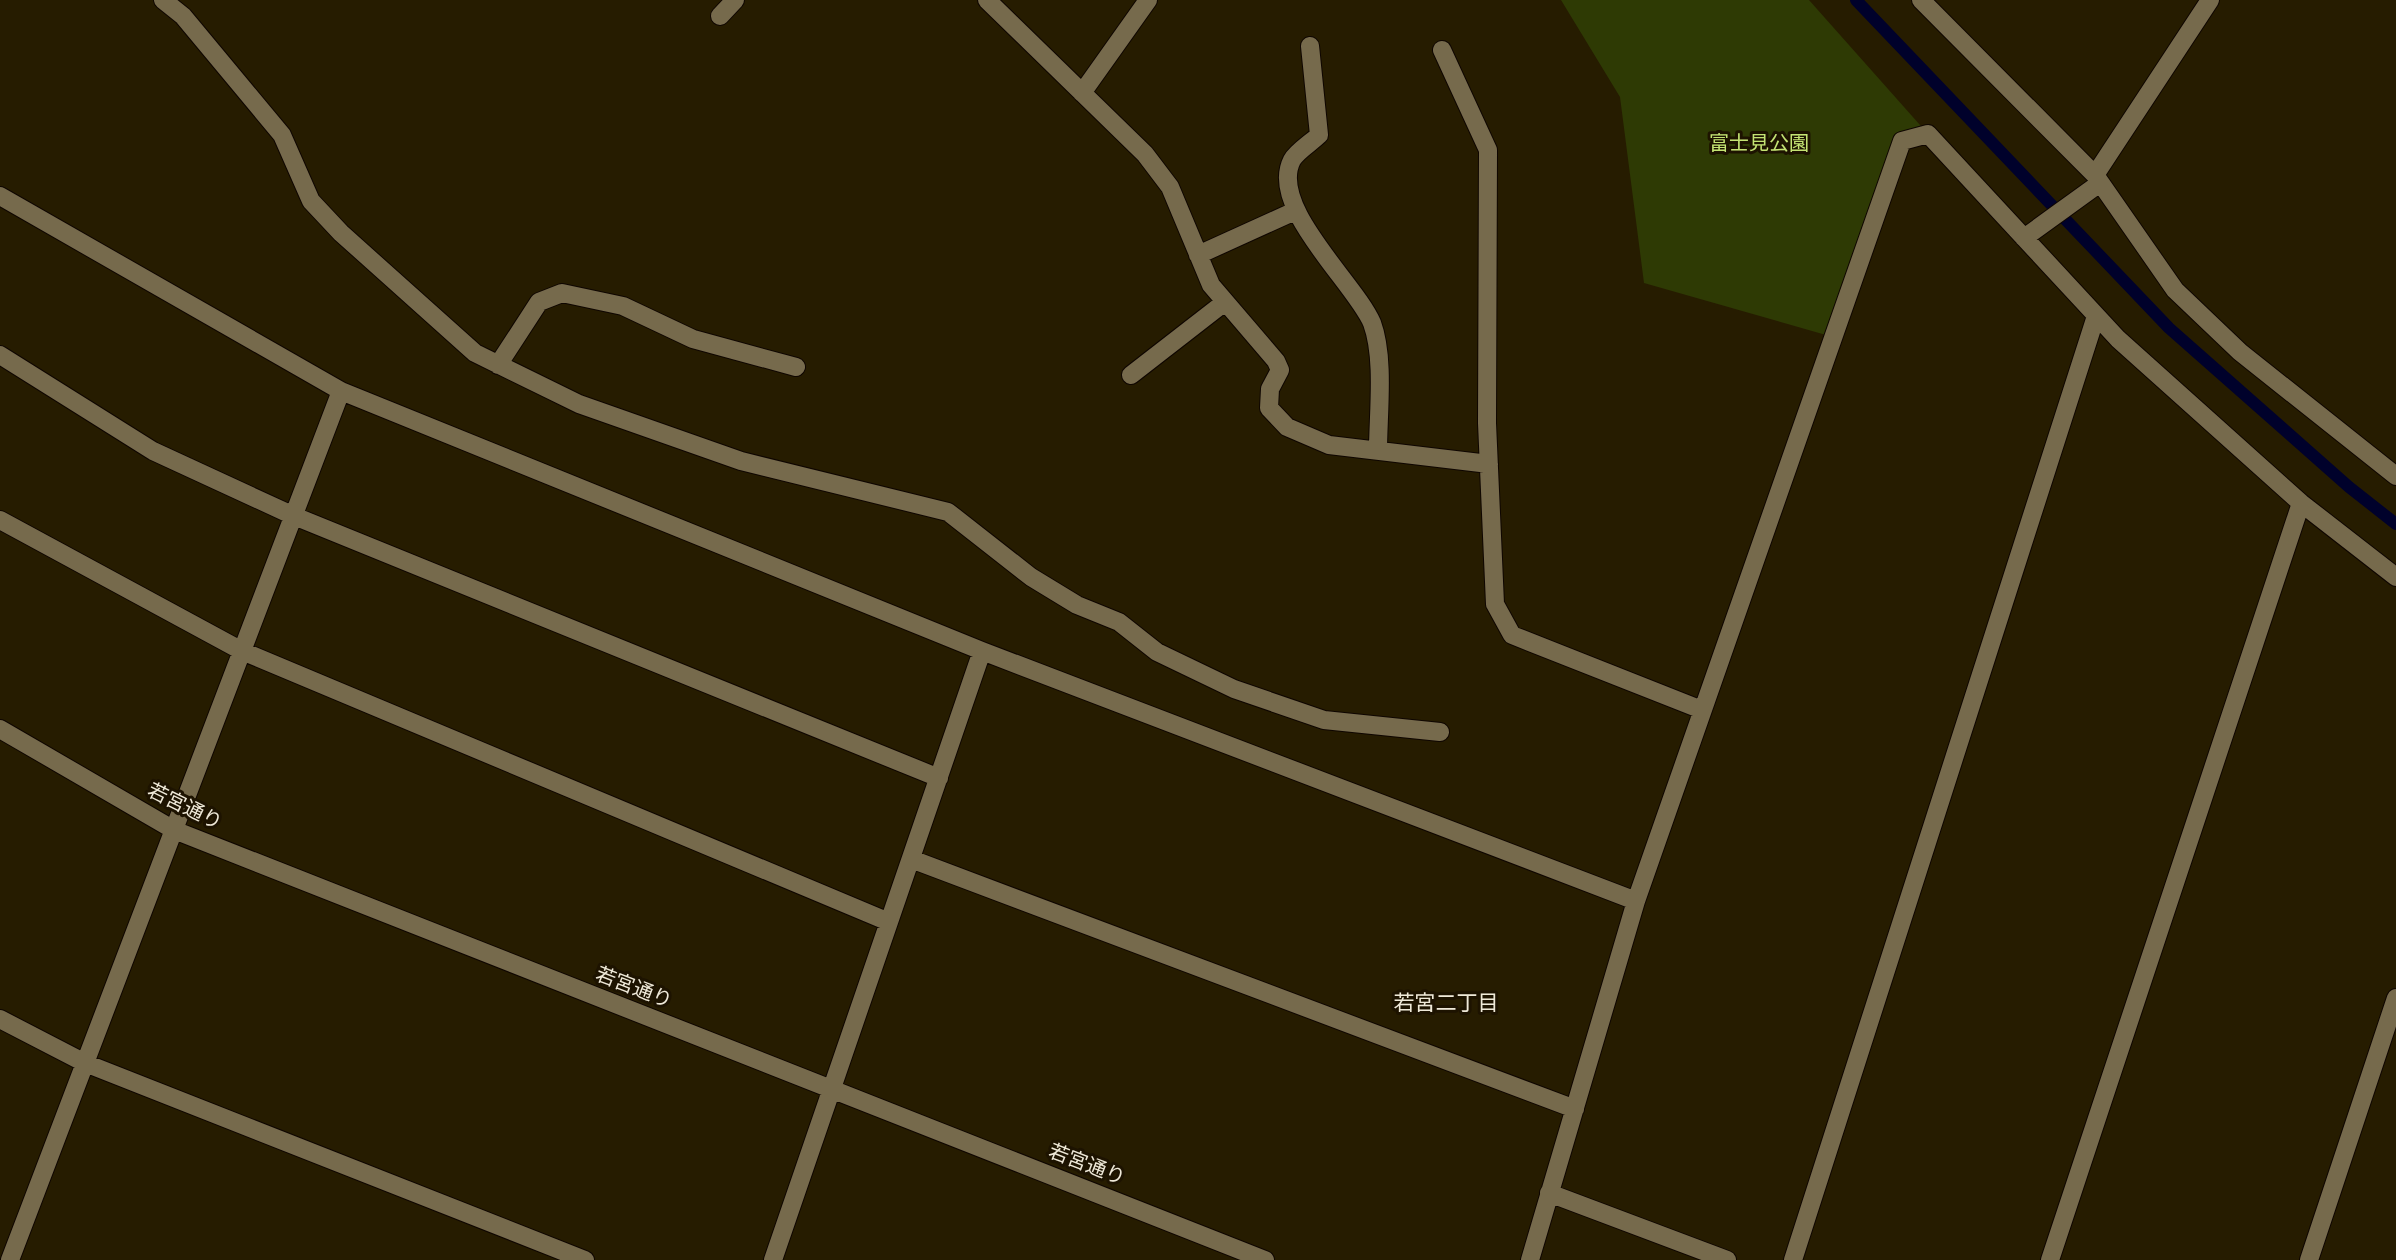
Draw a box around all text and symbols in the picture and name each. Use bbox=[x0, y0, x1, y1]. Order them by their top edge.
park label: 富士見公園 bbox=[1709, 131, 1809, 155]
street label: 若宮通り bbox=[144, 778, 226, 834]
street label: 若宮通り bbox=[592, 961, 676, 1013]
district label: 若宮二丁目 bbox=[1394, 990, 1499, 1015]
street label: 若宮通り bbox=[1045, 1138, 1129, 1190]

